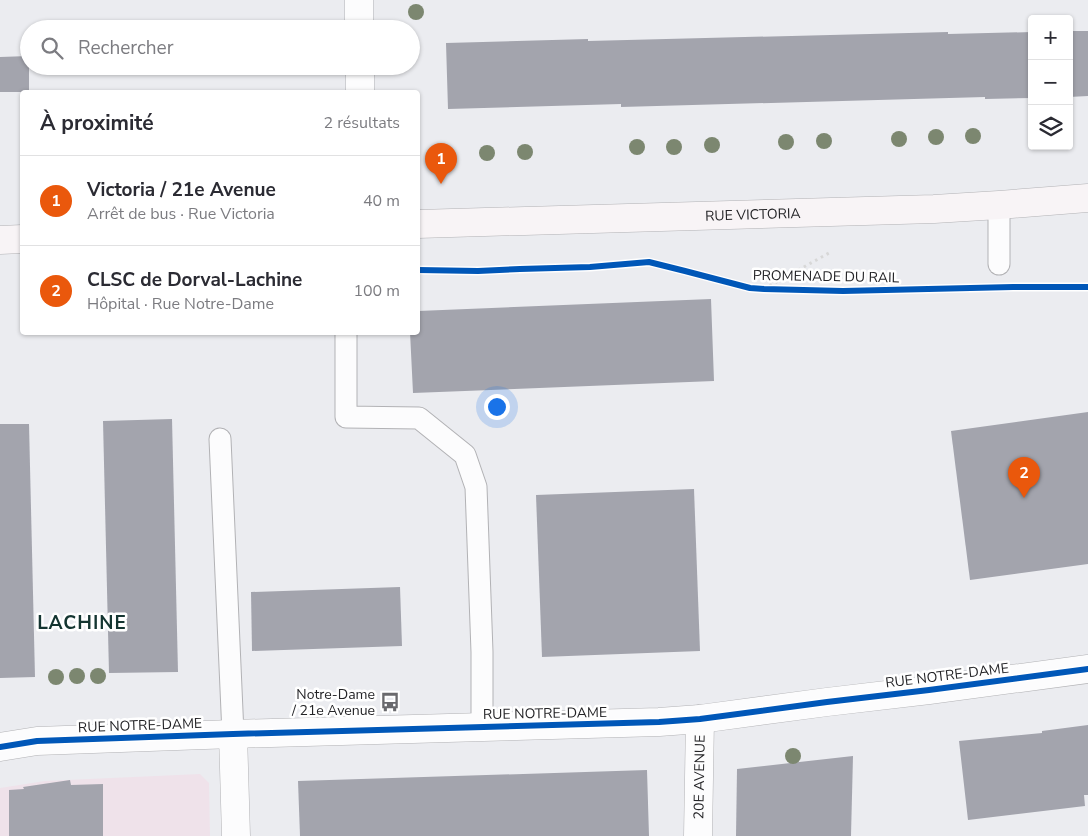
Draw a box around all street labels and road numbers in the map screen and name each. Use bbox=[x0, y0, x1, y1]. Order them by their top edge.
street label: RUE VICTORIA bbox=[705, 204, 801, 226]
street label: PROMENADE DU RAIL bbox=[753, 266, 900, 287]
street label: RUE NOTRE-DAME bbox=[884, 658, 1010, 692]
street label: RUE NOTRE-DAME bbox=[483, 703, 607, 724]
street label: RUE NOTRE-DAME bbox=[78, 714, 202, 737]
street label: 20E AVENUE bbox=[689, 735, 710, 819]

